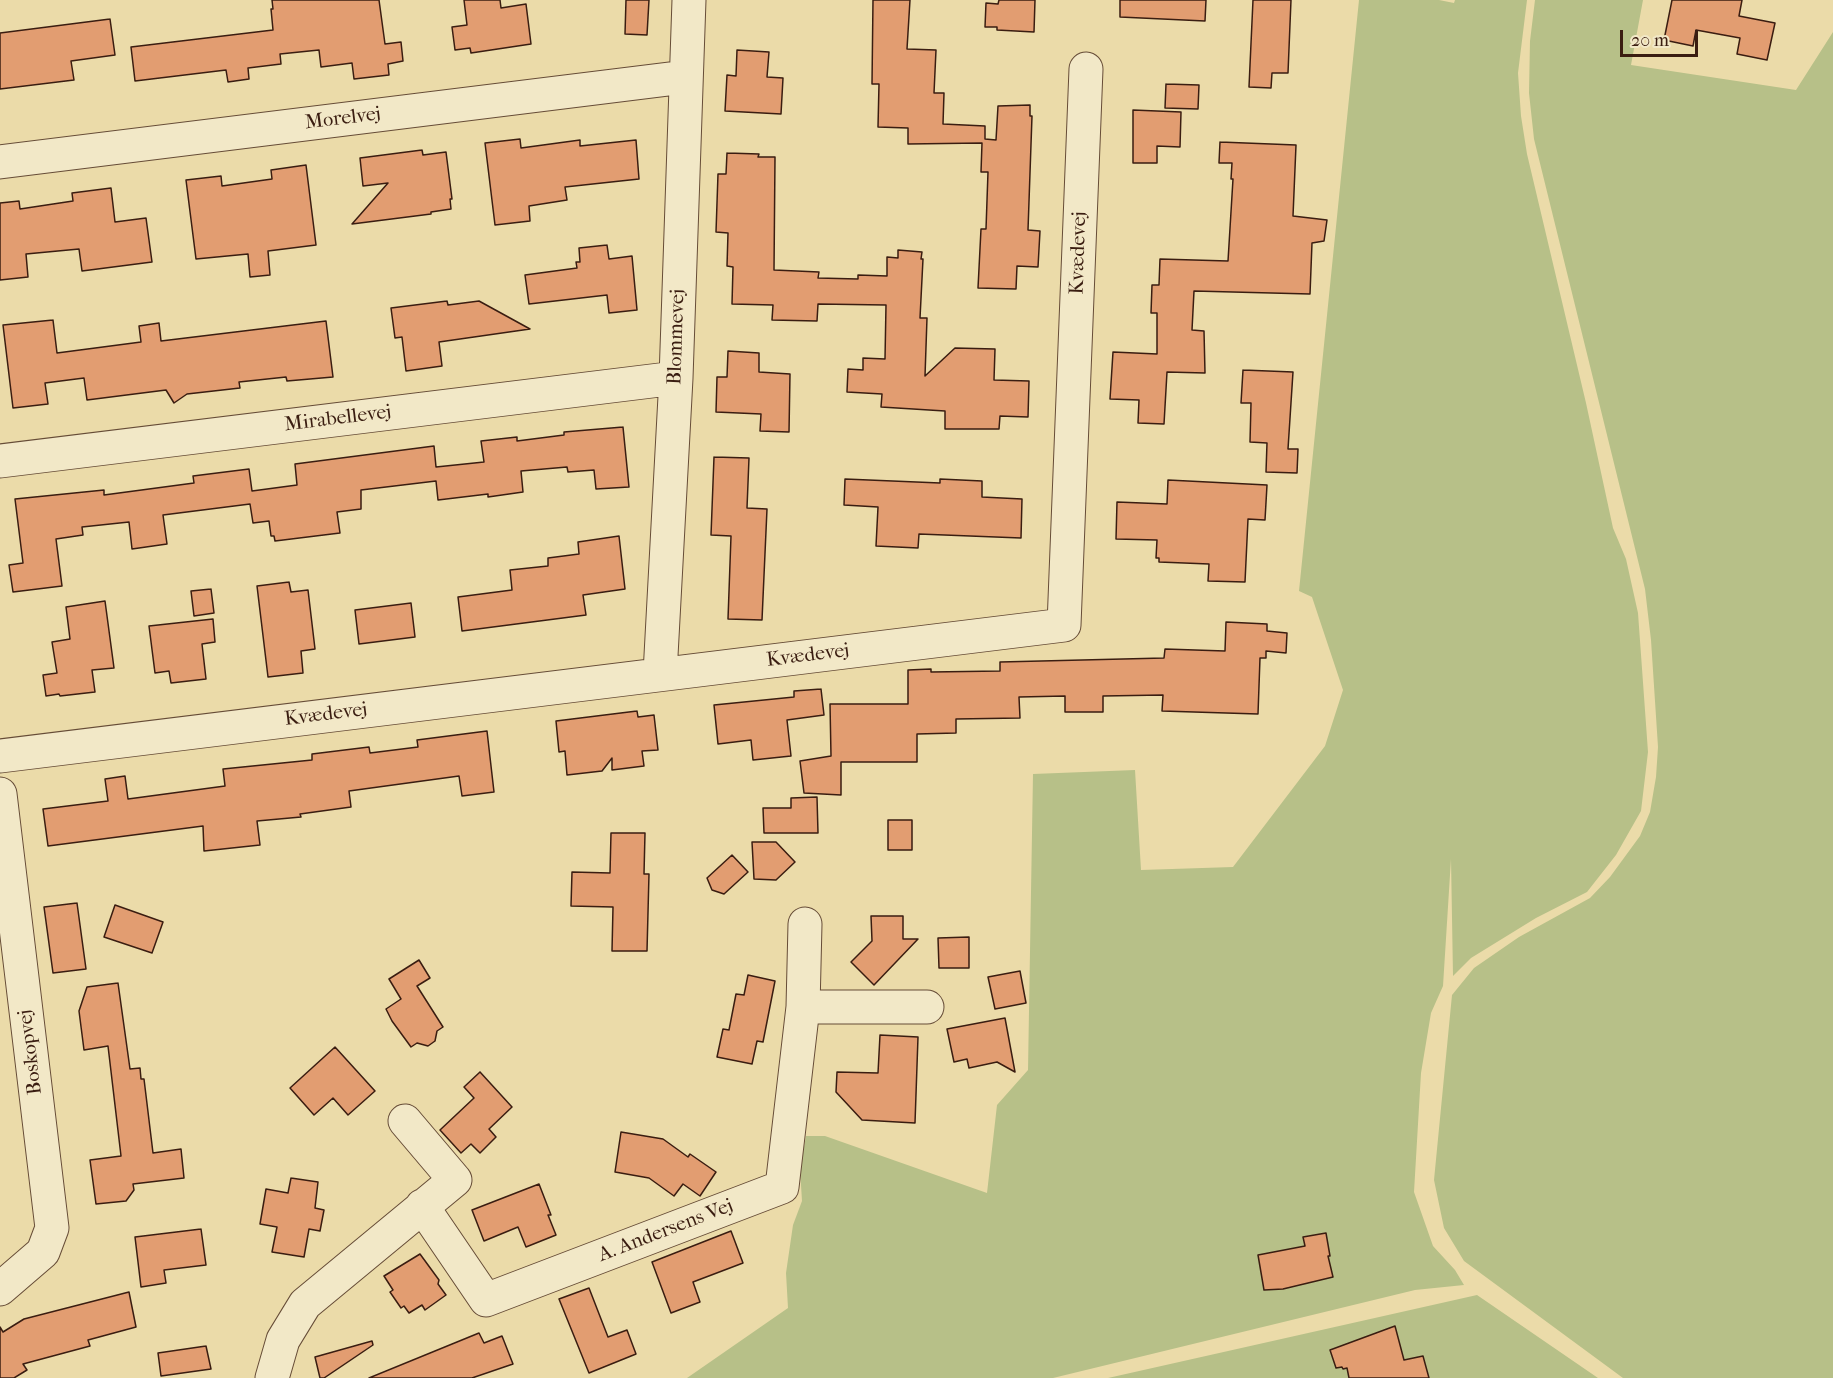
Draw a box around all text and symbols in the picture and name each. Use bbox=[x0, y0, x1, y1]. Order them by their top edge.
scale bar bbox=[1623, 18, 1701, 56]
text: 20 m bbox=[1631, 30, 1669, 51]
street label: Morelvej bbox=[304, 102, 382, 136]
street label: Kvædevej bbox=[1066, 211, 1092, 295]
street label: Blommevej bbox=[663, 289, 691, 385]
street label: Mirabellevej bbox=[283, 401, 393, 437]
street label: Kvædevej bbox=[765, 639, 851, 673]
street label: Kvædevej bbox=[283, 698, 369, 732]
street label: Boskopvej bbox=[14, 1008, 48, 1096]
street label: A. Andersens Vej bbox=[595, 1194, 737, 1268]

